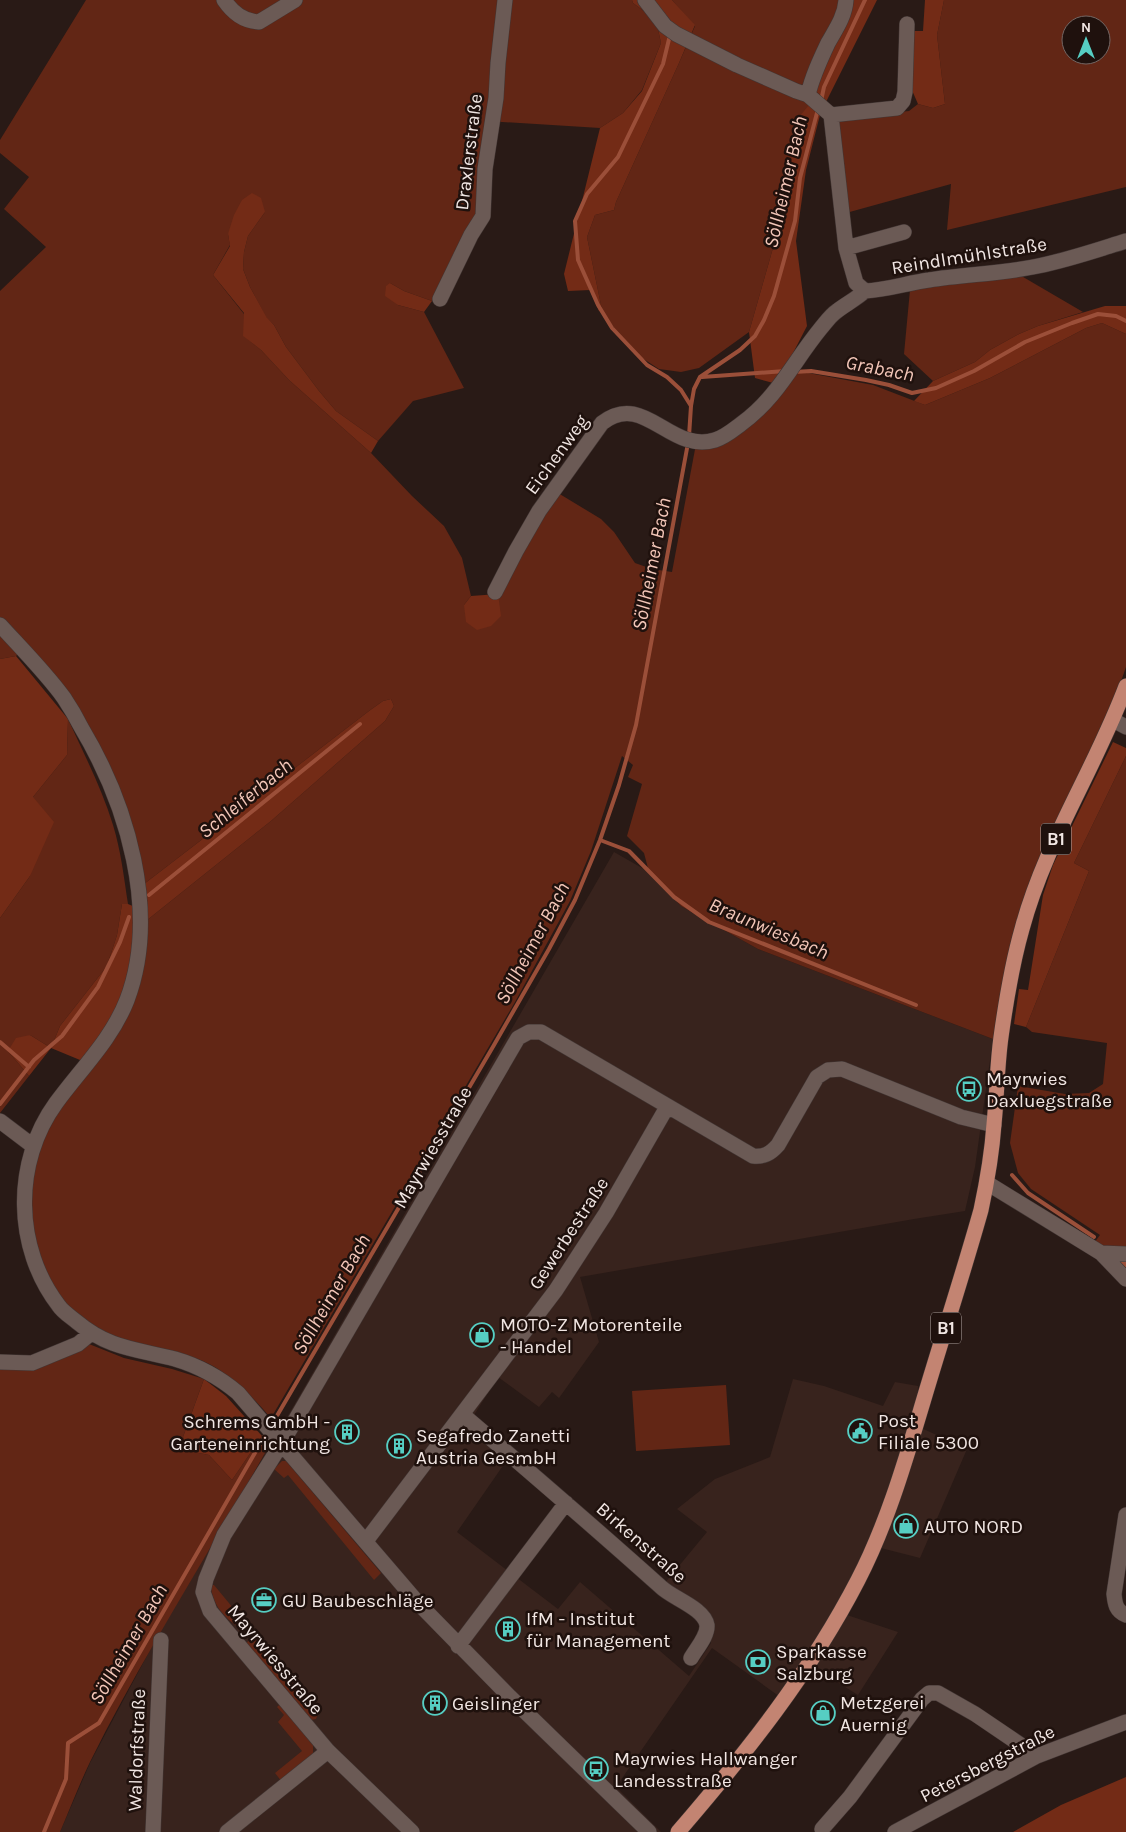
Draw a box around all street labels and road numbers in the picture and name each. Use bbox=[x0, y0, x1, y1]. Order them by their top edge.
street label: Draxlerstraße bbox=[451, 93, 487, 212]
street label: Reindlmühlstraße bbox=[890, 233, 1048, 279]
street label: Eichenweg bbox=[521, 410, 593, 499]
road number: B1 bbox=[1041, 824, 1071, 854]
street label: Mayrwiesstraße bbox=[389, 1083, 477, 1212]
street label: Gewerbestraße bbox=[524, 1173, 613, 1294]
road number: B1 bbox=[931, 1312, 961, 1344]
street label: Birkenstraße bbox=[592, 1498, 691, 1588]
street label: Mayrwiesstraße bbox=[223, 1600, 328, 1719]
street label: Waldorfstraße bbox=[124, 1688, 150, 1812]
street label: Petersbergstraße bbox=[916, 1720, 1058, 1807]

